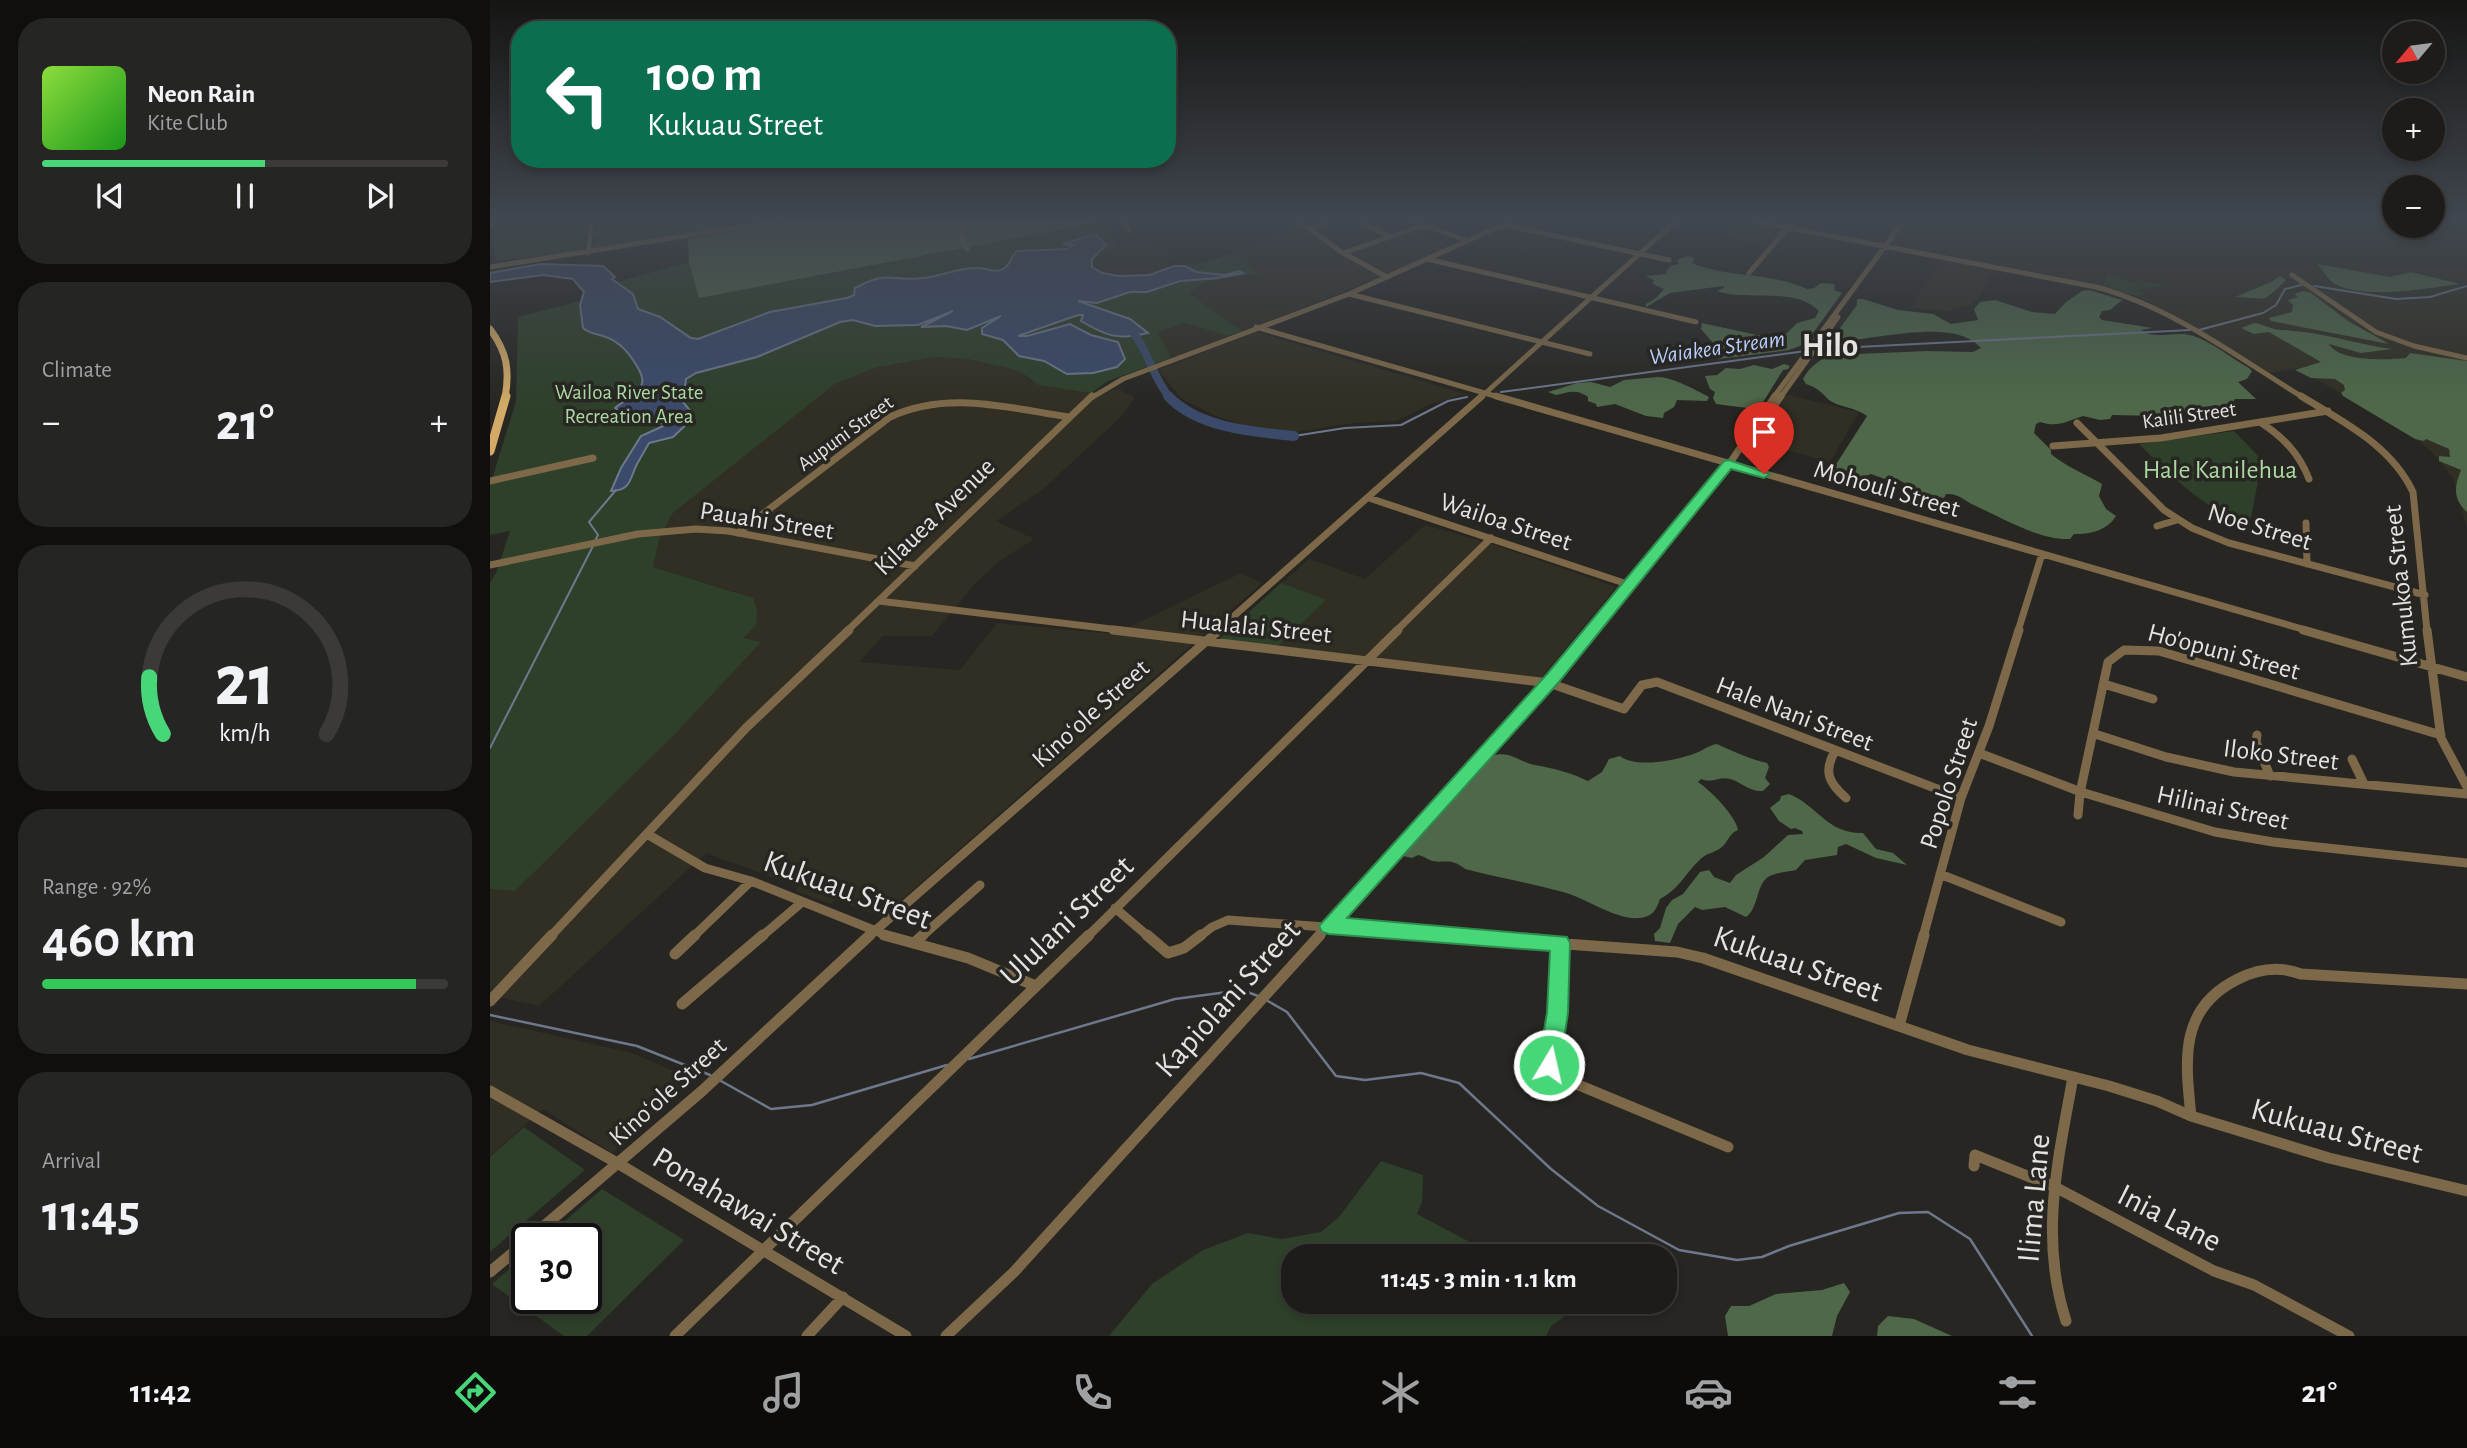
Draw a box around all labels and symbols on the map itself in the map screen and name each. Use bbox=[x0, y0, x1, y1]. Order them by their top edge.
north arrow bbox=[2382, 21, 2445, 84]
water label: Waiakea Stream bbox=[1648, 328, 1787, 369]
district label: Hilo bbox=[1802, 330, 1858, 363]
park label: Wailoa River State Recreation Area bbox=[555, 382, 703, 427]
street label: Aupuni Street bbox=[794, 392, 897, 475]
street label: Kalili Street bbox=[2141, 398, 2238, 432]
pin bbox=[1734, 402, 1794, 474]
street label: Kilauea Avenue bbox=[869, 453, 1000, 580]
street label: Mohouli Street bbox=[1811, 456, 1963, 522]
park label: Hale Kanilehua bbox=[2143, 457, 2297, 483]
street label: Wailoa Street bbox=[1437, 488, 1575, 555]
street label: Pauahi Street bbox=[698, 498, 836, 544]
street label: Noe Street bbox=[2205, 499, 2315, 555]
street label: Kumukoa Street bbox=[2380, 504, 2422, 668]
street label: Hualalai Street bbox=[1179, 606, 1333, 648]
street label: Ho'opuni Street bbox=[2145, 619, 2303, 685]
street label: Kinoʻole Street bbox=[1027, 655, 1154, 773]
street label: Hale Nani Street bbox=[1712, 672, 1877, 756]
street label: Popolo Street bbox=[1916, 715, 1982, 852]
street label: Iloko Street bbox=[2222, 735, 2340, 775]
street label: Hilinai Street bbox=[2155, 781, 2291, 835]
street label: Kukuau Street bbox=[760, 845, 936, 935]
street label: Ululani Street bbox=[994, 850, 1139, 992]
street label: Kapiolani Street bbox=[1149, 914, 1306, 1083]
street label: Kukuau Street bbox=[1709, 920, 1886, 1008]
position arrow bbox=[1512, 1028, 1586, 1102]
street label: Kinoʻole Street bbox=[604, 1033, 731, 1151]
street label: Kukuau Street bbox=[2248, 1093, 2426, 1169]
street label: Ilima Lane bbox=[2012, 1133, 2056, 1264]
street label: Ponahawai Street bbox=[647, 1141, 850, 1281]
street label: Inia Lane bbox=[2113, 1178, 2227, 1257]
speed limit sign: 30 bbox=[511, 1223, 602, 1314]

